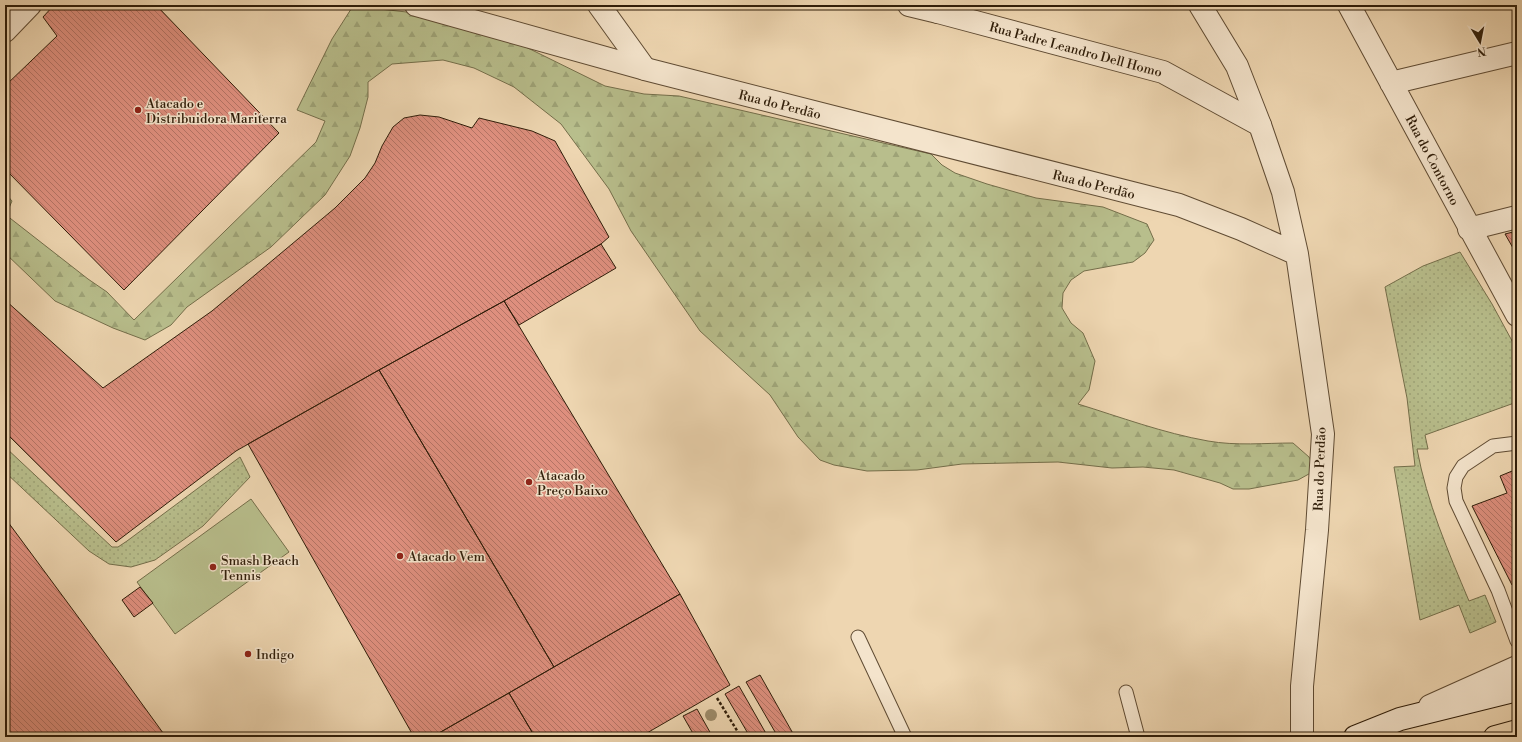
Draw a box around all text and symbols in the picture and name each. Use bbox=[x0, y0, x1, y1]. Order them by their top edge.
street label: Rua Padre Leandro Dell Homo bbox=[988, 19, 1164, 81]
north arrow bbox=[1460, 22, 1500, 62]
text: N bbox=[1476, 43, 1487, 59]
street label: Rua do Perdão bbox=[737, 87, 823, 123]
place label: Atacado e Distribuidora Mariterra bbox=[145, 96, 287, 127]
marker: Atacado e Distribuidora Mariterra bbox=[133, 105, 143, 115]
street label: Rua do Contorno bbox=[1402, 113, 1463, 208]
street label: Rua do Perdão bbox=[1051, 167, 1137, 203]
street label: Rua do Perdão bbox=[1311, 427, 1329, 512]
place label: Atacado Preço Baixo bbox=[536, 468, 608, 499]
marker: Atacado Preço Baixo bbox=[524, 477, 534, 487]
place label: Atacado Vem bbox=[407, 549, 486, 565]
marker: Atacado Vem bbox=[395, 551, 405, 561]
place label: Smash Beach Tennis bbox=[221, 553, 299, 584]
marker: Smash Beach Tennis bbox=[208, 562, 218, 572]
place label: Indigo bbox=[256, 647, 294, 663]
marker: Indigo bbox=[243, 649, 253, 659]

